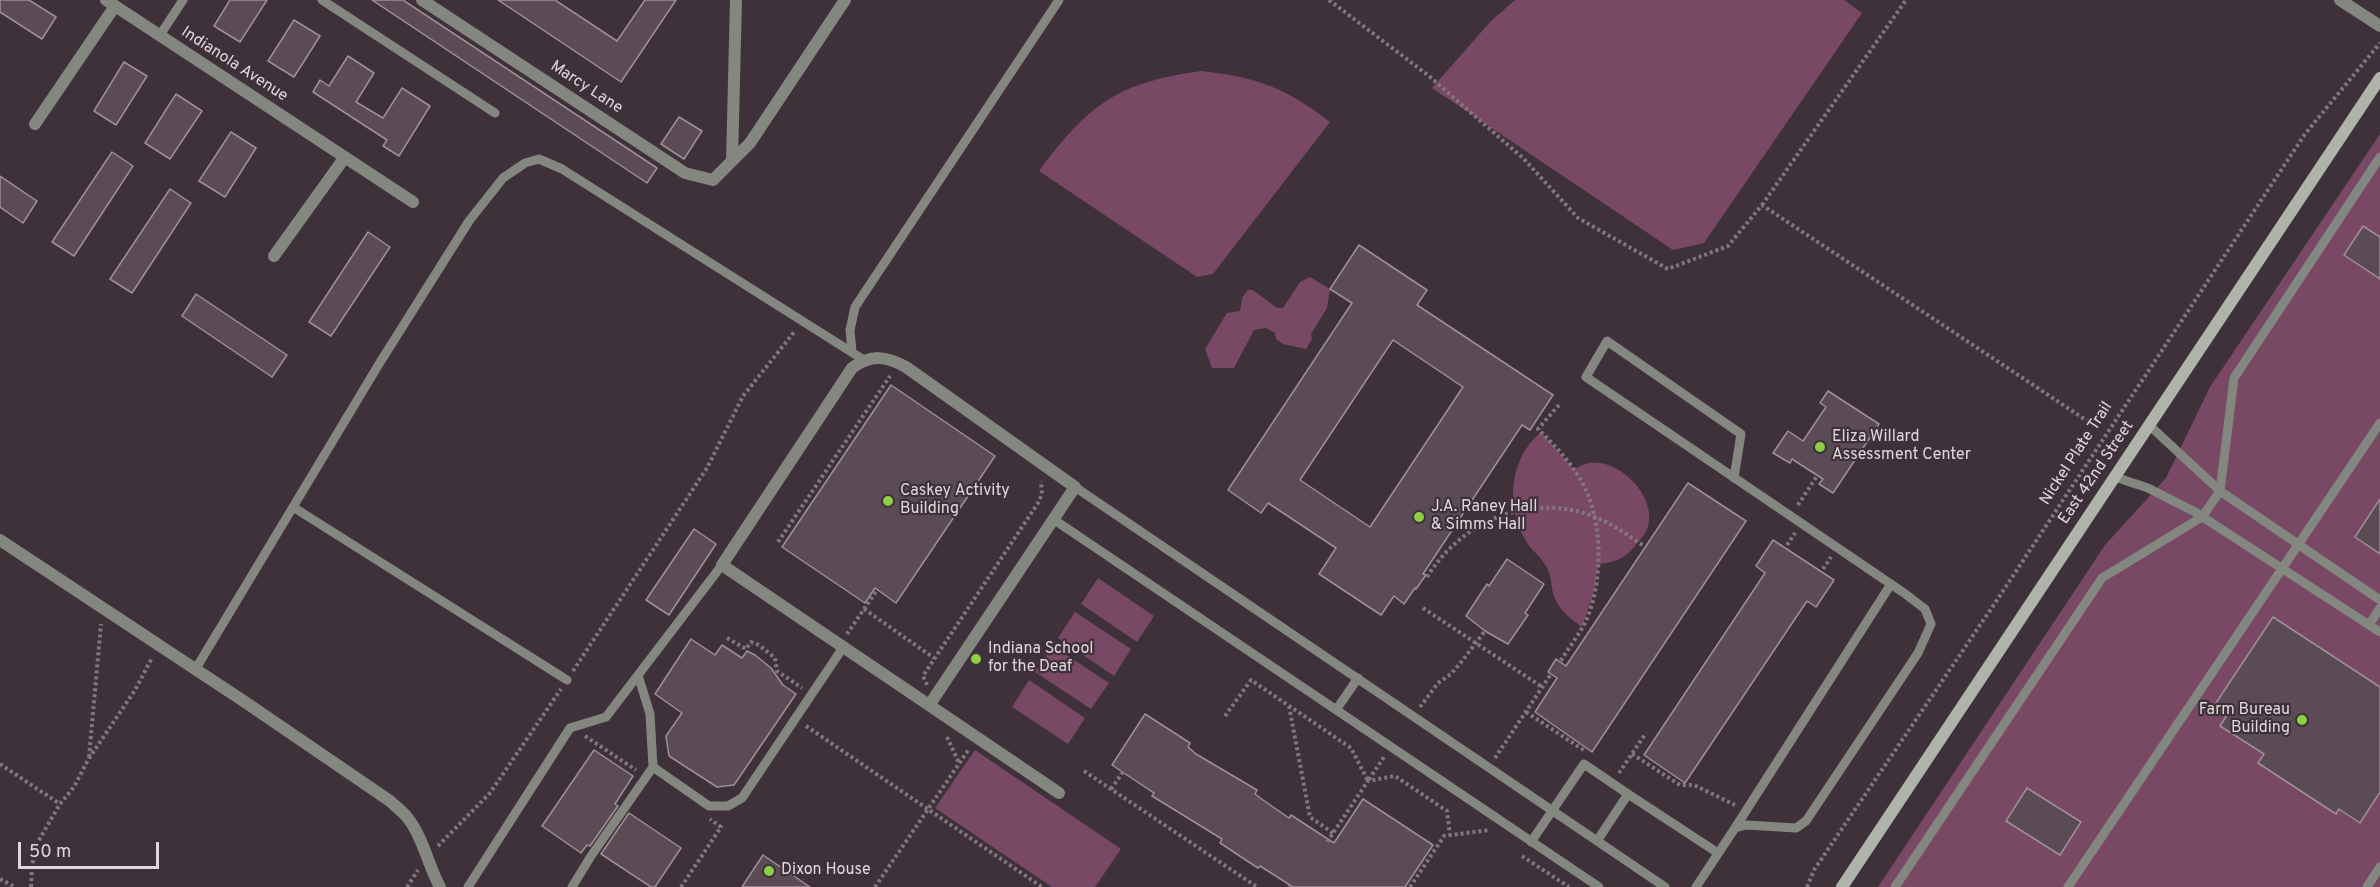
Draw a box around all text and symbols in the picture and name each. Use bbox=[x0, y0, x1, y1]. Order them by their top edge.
street label: Indianola Avenue bbox=[177, 23, 291, 107]
street label: Marcy Lane bbox=[546, 57, 626, 119]
street label: Nickel Plate Trail bbox=[2036, 399, 2118, 509]
street label: East 42nd Street bbox=[2055, 418, 2139, 528]
place label: Eliza Willard Assessment Center bbox=[1832, 428, 1971, 466]
marker: Eliza Willard Assessment Center bbox=[1813, 440, 1827, 454]
place label: Caskey Activity Building bbox=[900, 482, 1010, 520]
marker: Caskey Activity Building bbox=[881, 494, 895, 508]
place label: J.A. Raney Hall & Simms Hall bbox=[1431, 498, 1537, 536]
marker: J.A. Raney Hall & Simms Hall bbox=[1412, 510, 1426, 524]
place label: Indiana School for the Deaf bbox=[988, 640, 1094, 678]
marker: Indiana School for the Deaf bbox=[969, 652, 983, 666]
place label: Farm Bureau Building bbox=[2199, 701, 2290, 739]
marker: Farm Bureau Building bbox=[2295, 713, 2309, 727]
scale bar bbox=[21, 830, 162, 868]
text: 50 m bbox=[29, 841, 71, 864]
place label: Dixon House bbox=[781, 861, 871, 881]
marker: Dixon House bbox=[762, 864, 776, 878]

